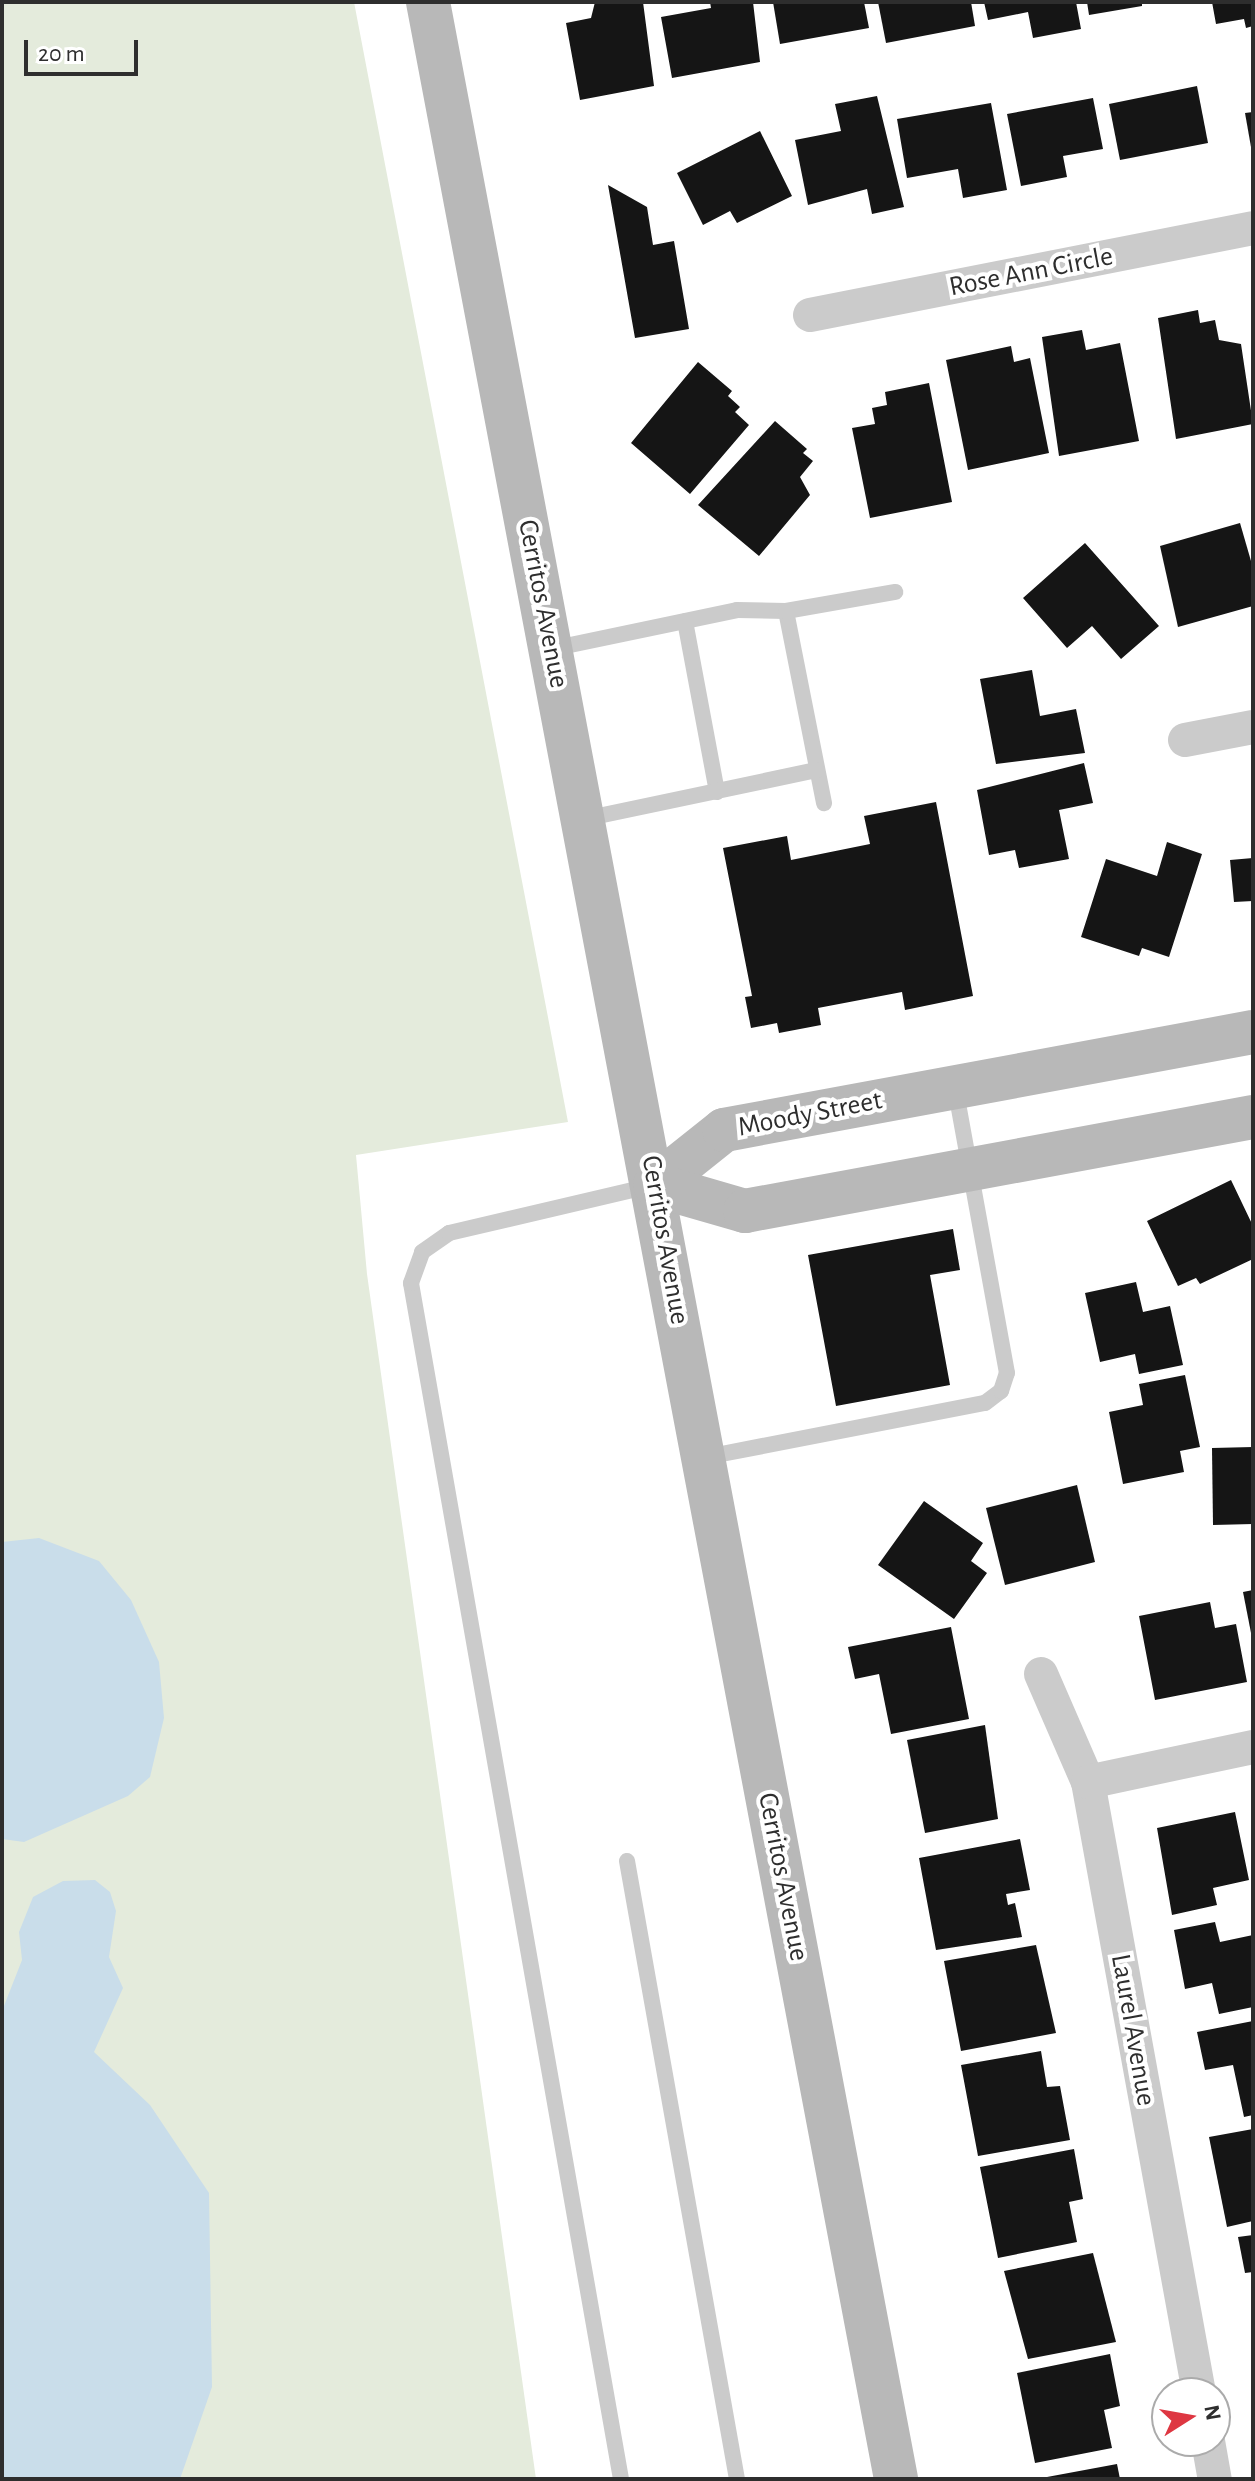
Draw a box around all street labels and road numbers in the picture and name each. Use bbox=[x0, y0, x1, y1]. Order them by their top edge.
street label: Rose Ann Circle bbox=[946, 240, 1116, 304]
street label: Cerritos Avenue bbox=[510, 517, 576, 691]
street label: Moody Street bbox=[735, 1084, 885, 1144]
street label: Cerritos Avenue bbox=[634, 1153, 696, 1327]
street label: Cerritos Avenue bbox=[750, 1790, 816, 1964]
street label: Laurel Avenue bbox=[1103, 1951, 1163, 2109]

